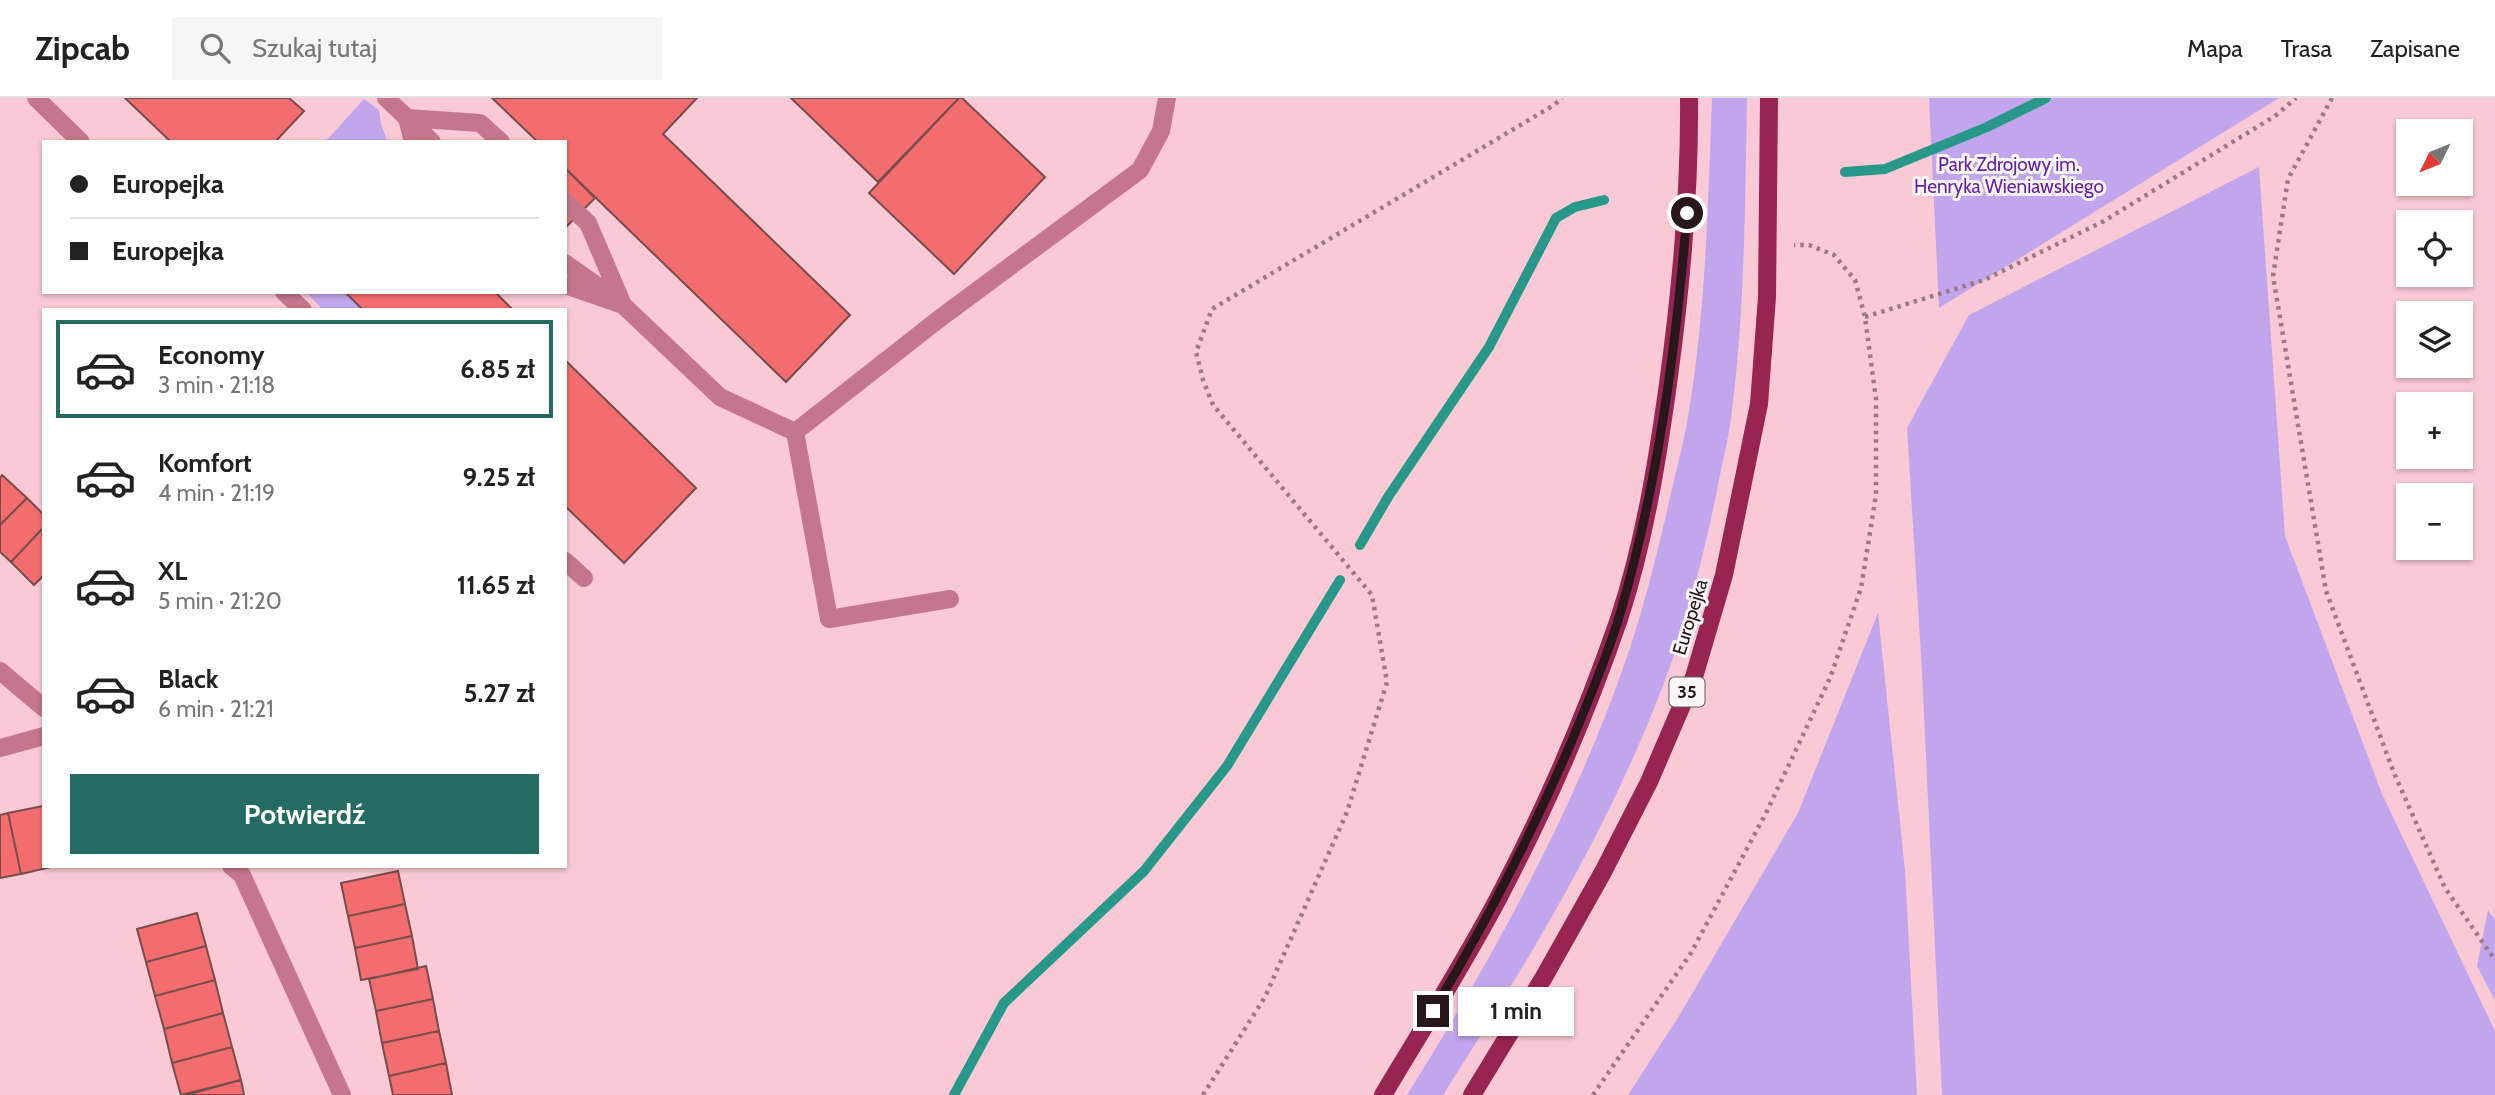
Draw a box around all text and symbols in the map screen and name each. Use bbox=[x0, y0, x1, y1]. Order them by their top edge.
search box bbox=[172, 17, 662, 80]
text: Zipcab bbox=[35, 28, 130, 68]
icon: search bbox=[196, 29, 234, 67]
text: Szukaj tutaj bbox=[252, 32, 377, 64]
text: Mapa bbox=[2187, 34, 2243, 63]
text: Trasa bbox=[2281, 34, 2332, 63]
text: Zapisane bbox=[2370, 34, 2460, 63]
north arrow bbox=[2396, 119, 2473, 196]
map controls bbox=[2396, 119, 2473, 560]
park label: Park Zdrojowy im. Henryka Wieniawskiego bbox=[1914, 153, 2104, 198]
text: Europejka bbox=[112, 168, 224, 200]
route start bbox=[1671, 197, 1703, 229]
button: locate bbox=[2396, 210, 2473, 287]
text: Europejka bbox=[112, 235, 224, 267]
button: layers bbox=[2396, 301, 2473, 378]
icon: car bbox=[74, 338, 137, 401]
text: Economy bbox=[158, 339, 264, 371]
text: 6.85 zł bbox=[460, 353, 535, 385]
text: 3 min · 21:18 bbox=[158, 371, 275, 399]
button: + bbox=[2396, 392, 2473, 469]
icon: car bbox=[74, 446, 137, 509]
text: Komfort bbox=[158, 447, 252, 479]
text: 9.25 zł bbox=[463, 461, 535, 493]
text: 4 min · 21:19 bbox=[158, 479, 275, 507]
button: − bbox=[2396, 483, 2473, 560]
icon: car bbox=[74, 554, 137, 617]
text: XL bbox=[158, 555, 187, 587]
text: 11.65 zł bbox=[457, 569, 535, 601]
street label: Europejka bbox=[1668, 576, 1712, 658]
text: 5 min · 21:20 bbox=[158, 587, 282, 615]
icon: car bbox=[74, 662, 137, 725]
text: Black bbox=[158, 663, 218, 695]
text: 5.27 zł bbox=[463, 677, 535, 709]
road number: 35 bbox=[1670, 678, 1704, 706]
text: 6 min · 21:21 bbox=[158, 695, 274, 723]
button: Potwierdź bbox=[70, 774, 539, 854]
callout: 1 min bbox=[1458, 986, 1573, 1035]
route end bbox=[1417, 995, 1449, 1027]
text: 1 min bbox=[1490, 997, 1542, 1025]

